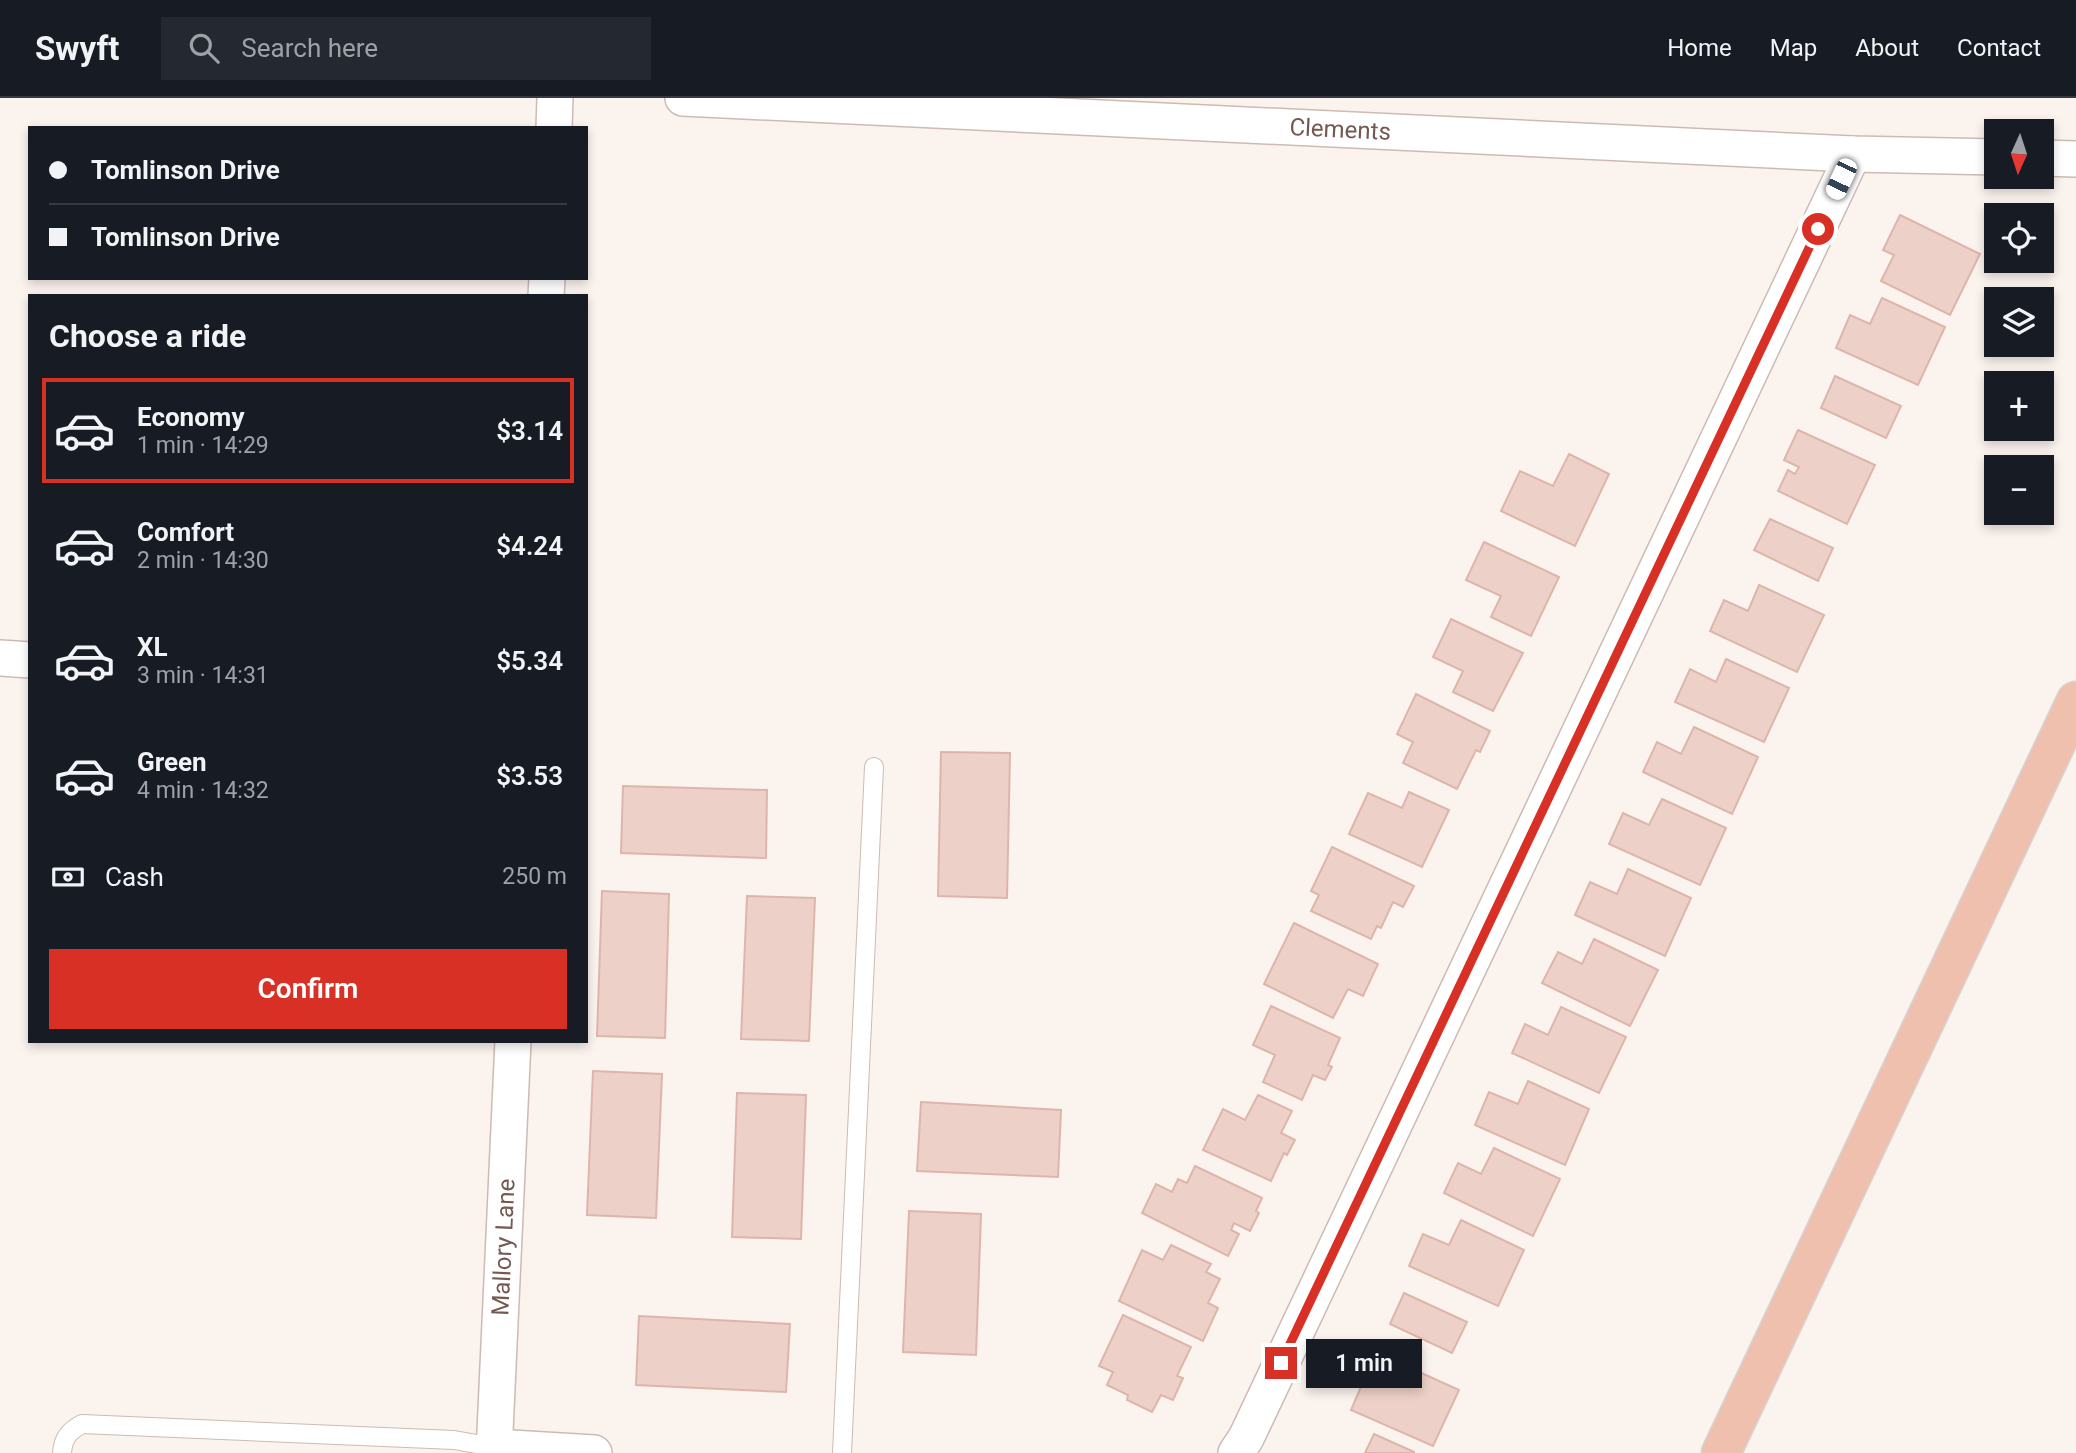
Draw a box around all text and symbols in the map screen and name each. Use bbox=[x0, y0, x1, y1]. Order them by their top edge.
search box bbox=[161, 17, 651, 80]
text: Swyft bbox=[35, 29, 119, 68]
icon: search bbox=[185, 29, 223, 67]
text: Search here bbox=[241, 33, 378, 63]
text: Home bbox=[1667, 34, 1732, 62]
text: Map bbox=[1770, 34, 1817, 62]
text: About bbox=[1855, 34, 1919, 62]
text: Contact bbox=[1957, 34, 2041, 62]
street label: Clements bbox=[1289, 113, 1392, 146]
north arrow bbox=[1984, 119, 2054, 189]
map controls bbox=[1984, 119, 2054, 525]
text: Tomlinson Drive bbox=[91, 155, 280, 185]
car bbox=[1823, 156, 1860, 202]
button: locate bbox=[1984, 203, 2054, 273]
route start bbox=[1802, 213, 1834, 245]
text: Tomlinson Drive bbox=[91, 222, 280, 252]
button: layers bbox=[1984, 287, 2054, 357]
text: Choose a ride bbox=[49, 317, 246, 355]
button: + bbox=[1984, 371, 2054, 441]
icon: car bbox=[53, 399, 116, 462]
text: Economy bbox=[137, 402, 244, 432]
text: $3.14 bbox=[496, 416, 563, 446]
text: 1 min · 14:29 bbox=[137, 432, 269, 459]
button: − bbox=[1984, 455, 2054, 525]
icon: car bbox=[53, 514, 116, 577]
text: Comfort bbox=[137, 517, 234, 547]
text: $4.24 bbox=[496, 531, 563, 561]
text: 2 min · 14:30 bbox=[137, 547, 269, 574]
icon: car bbox=[53, 629, 116, 692]
text: XL bbox=[137, 632, 168, 662]
text: $5.34 bbox=[496, 646, 563, 676]
text: 3 min · 14:31 bbox=[137, 662, 269, 689]
icon: car bbox=[53, 744, 116, 807]
text: Green bbox=[137, 747, 207, 777]
text: $3.53 bbox=[496, 761, 563, 791]
text: 4 min · 14:32 bbox=[137, 777, 269, 804]
icon: cash bbox=[49, 858, 87, 896]
text: Cash bbox=[105, 862, 164, 892]
text: 250 m bbox=[502, 863, 567, 890]
button: Confirm bbox=[49, 949, 567, 1029]
street label: Mallory Lane bbox=[486, 1178, 521, 1316]
callout: 1 min bbox=[1306, 1338, 1421, 1388]
route end bbox=[1265, 1347, 1297, 1379]
text: 1 min bbox=[1335, 1350, 1393, 1377]

